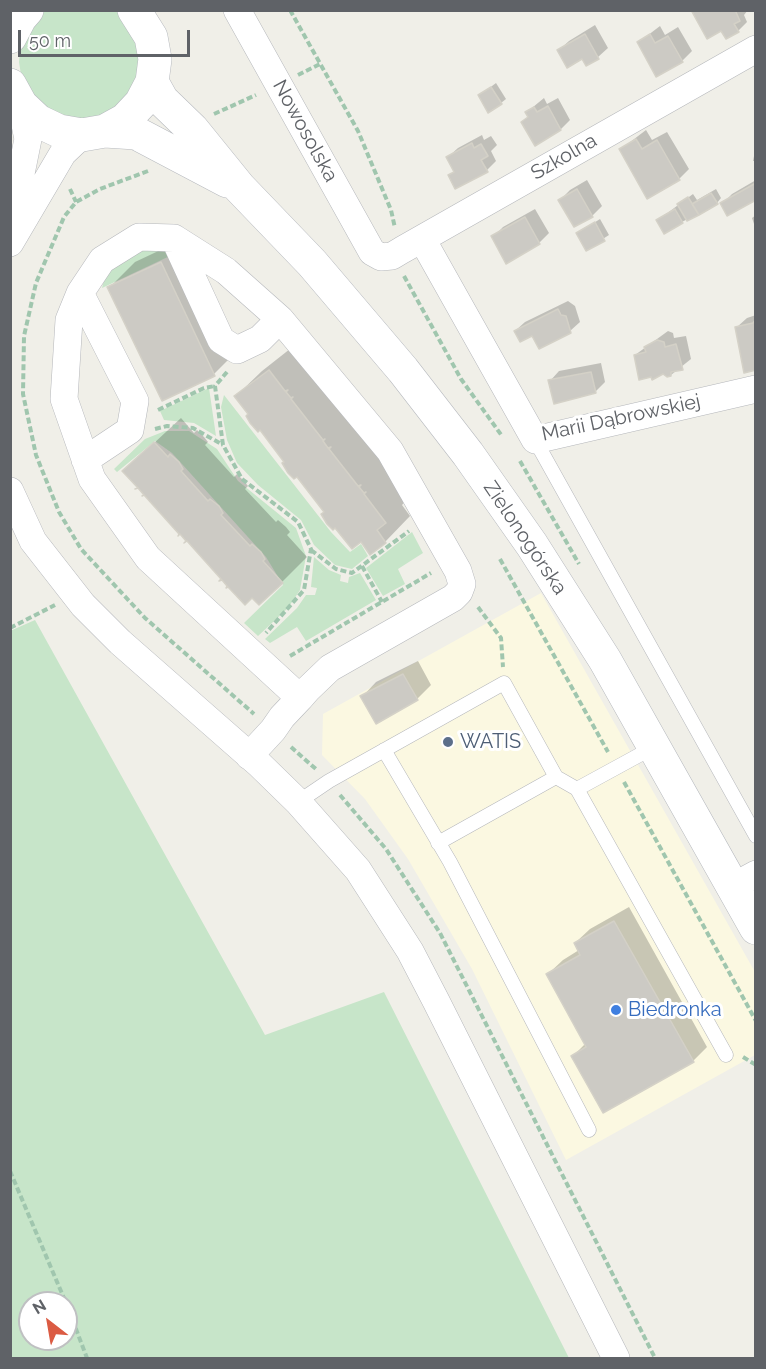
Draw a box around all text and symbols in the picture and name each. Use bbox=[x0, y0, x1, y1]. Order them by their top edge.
scale bar bbox=[21, 18, 194, 56]
text: 50 m bbox=[29, 30, 71, 51]
street label: Nowosolska bbox=[267, 76, 343, 186]
street label: Szkolna bbox=[527, 129, 601, 185]
street label: Marii Dąbrowskiej bbox=[539, 389, 703, 447]
street label: Zielonogórska bbox=[478, 477, 572, 599]
place label: WATIS bbox=[460, 730, 521, 754]
marker: WATIS bbox=[441, 735, 455, 749]
place label: Biedronka bbox=[628, 998, 722, 1022]
marker: Biedronka bbox=[609, 1003, 623, 1017]
north arrow bbox=[18, 1291, 78, 1351]
text: N bbox=[29, 1296, 50, 1318]

